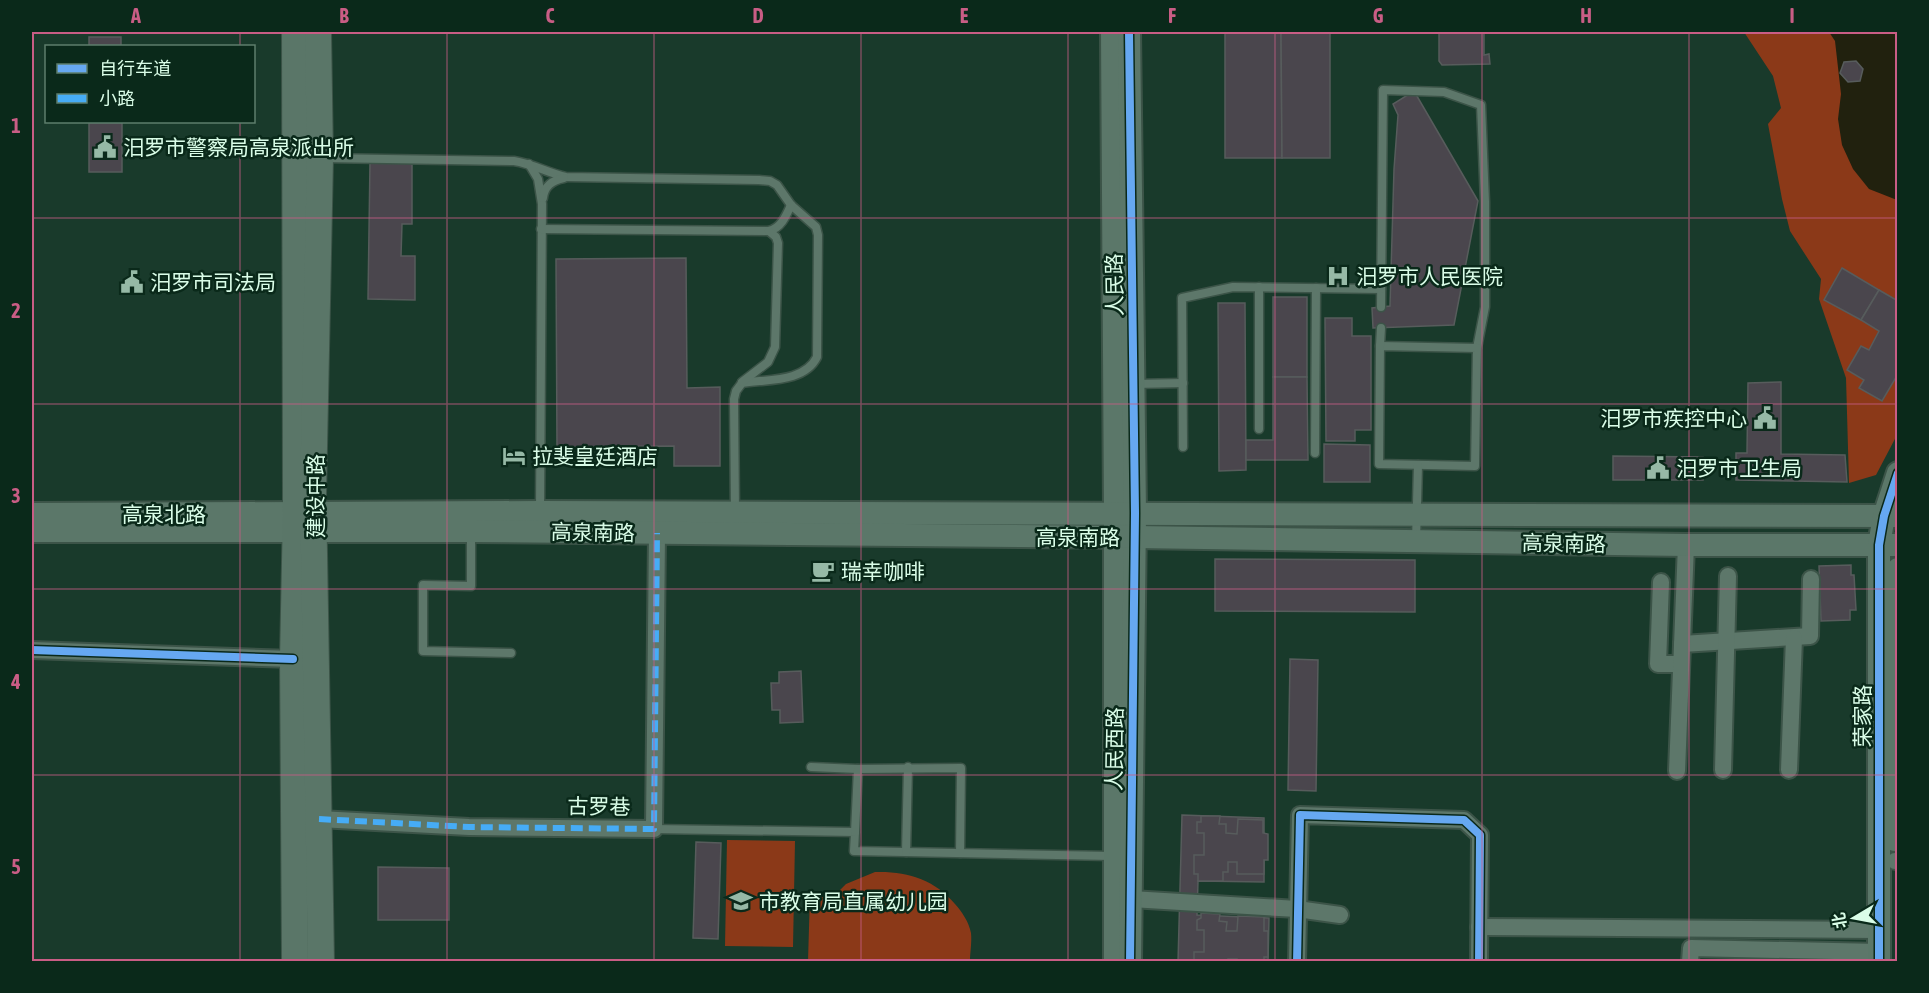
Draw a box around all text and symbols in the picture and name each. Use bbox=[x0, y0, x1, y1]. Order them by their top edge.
text: A bbox=[130, 4, 141, 27]
text: B bbox=[339, 4, 349, 27]
text: C bbox=[546, 4, 555, 27]
text: D bbox=[752, 4, 764, 27]
text: E bbox=[960, 4, 969, 27]
text: F bbox=[1168, 4, 1176, 27]
text: G bbox=[1373, 4, 1384, 27]
text: H bbox=[1580, 4, 1592, 27]
text: I bbox=[1789, 4, 1795, 27]
legend bbox=[45, 45, 255, 123]
text: 自行车道 bbox=[99, 58, 171, 79]
text: 小路 bbox=[99, 88, 135, 109]
text: 1 bbox=[11, 114, 21, 137]
public building icon: 汨罗市警察局高泉派出所 bbox=[92, 134, 118, 160]
place label: 汨罗市警察局高泉派出所 bbox=[123, 135, 354, 159]
street label: 人民路 bbox=[1101, 253, 1127, 317]
hospital icon: 汨罗市人民医院 bbox=[1325, 263, 1351, 289]
place label: 汨罗市人民医院 bbox=[1356, 264, 1503, 288]
public building icon: 汨罗市司法局 bbox=[119, 269, 145, 295]
place label: 汨罗市司法局 bbox=[150, 270, 276, 294]
text: 2 bbox=[11, 299, 21, 322]
public building icon: 汨罗市疾控中心 bbox=[1752, 405, 1778, 431]
place label: 汨罗市疾控中心 bbox=[1600, 406, 1747, 430]
hotel icon: 拉斐皇廷酒店 bbox=[501, 443, 527, 469]
place label: 拉斐皇廷酒店 bbox=[532, 444, 658, 468]
street label: 建设中路 bbox=[303, 454, 327, 538]
public building icon: 汨罗市卫生局 bbox=[1645, 455, 1671, 481]
place label: 汨罗市卫生局 bbox=[1676, 456, 1802, 480]
text: 3 bbox=[11, 484, 21, 507]
street label: 高泉北路 bbox=[122, 502, 206, 526]
street label: 高泉南路 bbox=[551, 519, 635, 545]
street label: 高泉南路 bbox=[1036, 525, 1120, 549]
street label: 高泉南路 bbox=[1522, 530, 1606, 556]
cafe icon: 瑞幸咖啡 bbox=[810, 558, 836, 584]
place label: 瑞幸咖啡 bbox=[841, 559, 925, 583]
text: 4 bbox=[10, 670, 21, 693]
street label: 荣家路 bbox=[1850, 685, 1874, 748]
street label: 人民西路 bbox=[1101, 707, 1127, 791]
street label: 古罗巷 bbox=[567, 793, 631, 819]
text: 5 bbox=[11, 855, 21, 878]
school or university icon: 市教育局直属幼儿园 bbox=[728, 888, 754, 914]
north arrow bbox=[1824, 888, 1884, 948]
place label: 市教育局直属幼儿园 bbox=[759, 889, 948, 913]
text: 北 bbox=[1829, 911, 1849, 930]

